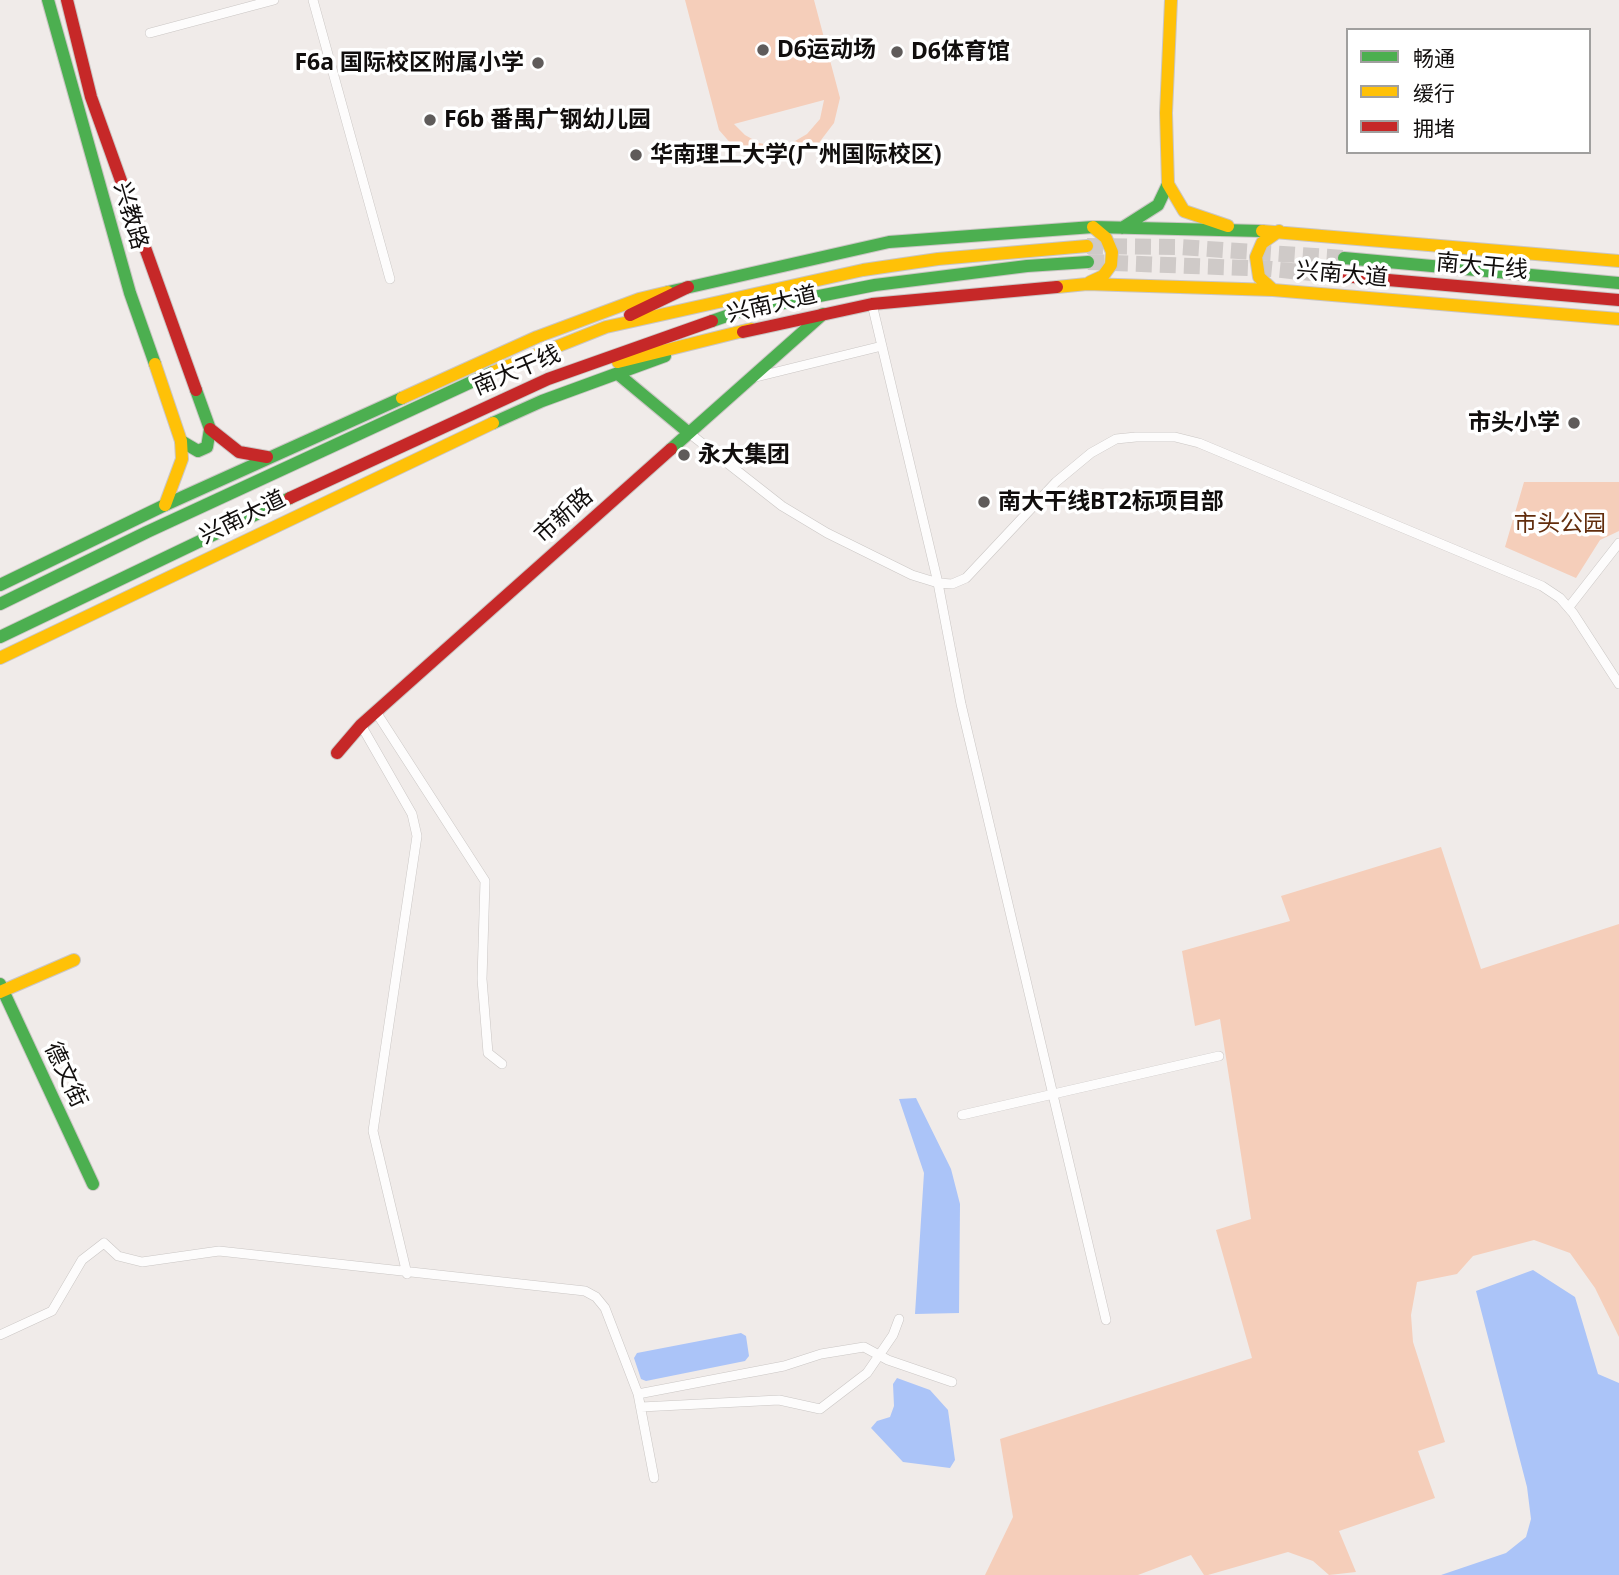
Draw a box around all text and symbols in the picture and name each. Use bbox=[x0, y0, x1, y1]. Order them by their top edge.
legend bbox=[1346, 28, 1591, 154]
place label: D6运动场 bbox=[777, 36, 876, 64]
place label: D6体育馆 bbox=[911, 38, 1010, 66]
marker: D6运动场 bbox=[755, 42, 771, 58]
marker: D6体育馆 bbox=[889, 44, 905, 60]
text: 畅通 bbox=[1413, 44, 1455, 72]
place label: F6a 国际校区附属小学 bbox=[294, 49, 524, 77]
marker: F6a 国际校区附属小学 bbox=[530, 55, 546, 71]
text: 缓行 bbox=[1413, 79, 1455, 107]
place label: F6b 番禺广钢幼儿园 bbox=[444, 106, 651, 134]
marker: F6b 番禺广钢幼儿园 bbox=[422, 112, 438, 128]
text: 拥堵 bbox=[1413, 114, 1455, 142]
place label: 华南理工大学(广州国际校区) bbox=[650, 141, 942, 169]
marker: 华南理工大学(广州国际校区) bbox=[628, 147, 644, 163]
street label: 兴教路 bbox=[107, 179, 153, 253]
street label: 南大干线 bbox=[1435, 249, 1529, 285]
street label: 兴南大道 bbox=[1295, 257, 1389, 293]
street label: 兴南大道 bbox=[724, 281, 820, 329]
street label: 南大干线 bbox=[469, 340, 565, 402]
place label: 市头小学 bbox=[1468, 409, 1560, 437]
marker: 市头小学 bbox=[1566, 415, 1582, 431]
place label: 永大集团 bbox=[698, 441, 790, 469]
marker: 永大集团 bbox=[676, 447, 692, 463]
street label: 市新路 bbox=[529, 483, 599, 549]
street label: 兴南大道 bbox=[196, 485, 290, 551]
place label: 南大干线BT2标项目部 bbox=[998, 488, 1224, 516]
marker: 南大干线BT2标项目部 bbox=[976, 494, 992, 510]
park label: 市头公园 bbox=[1514, 510, 1606, 538]
street label: 德文街 bbox=[38, 1038, 92, 1112]

